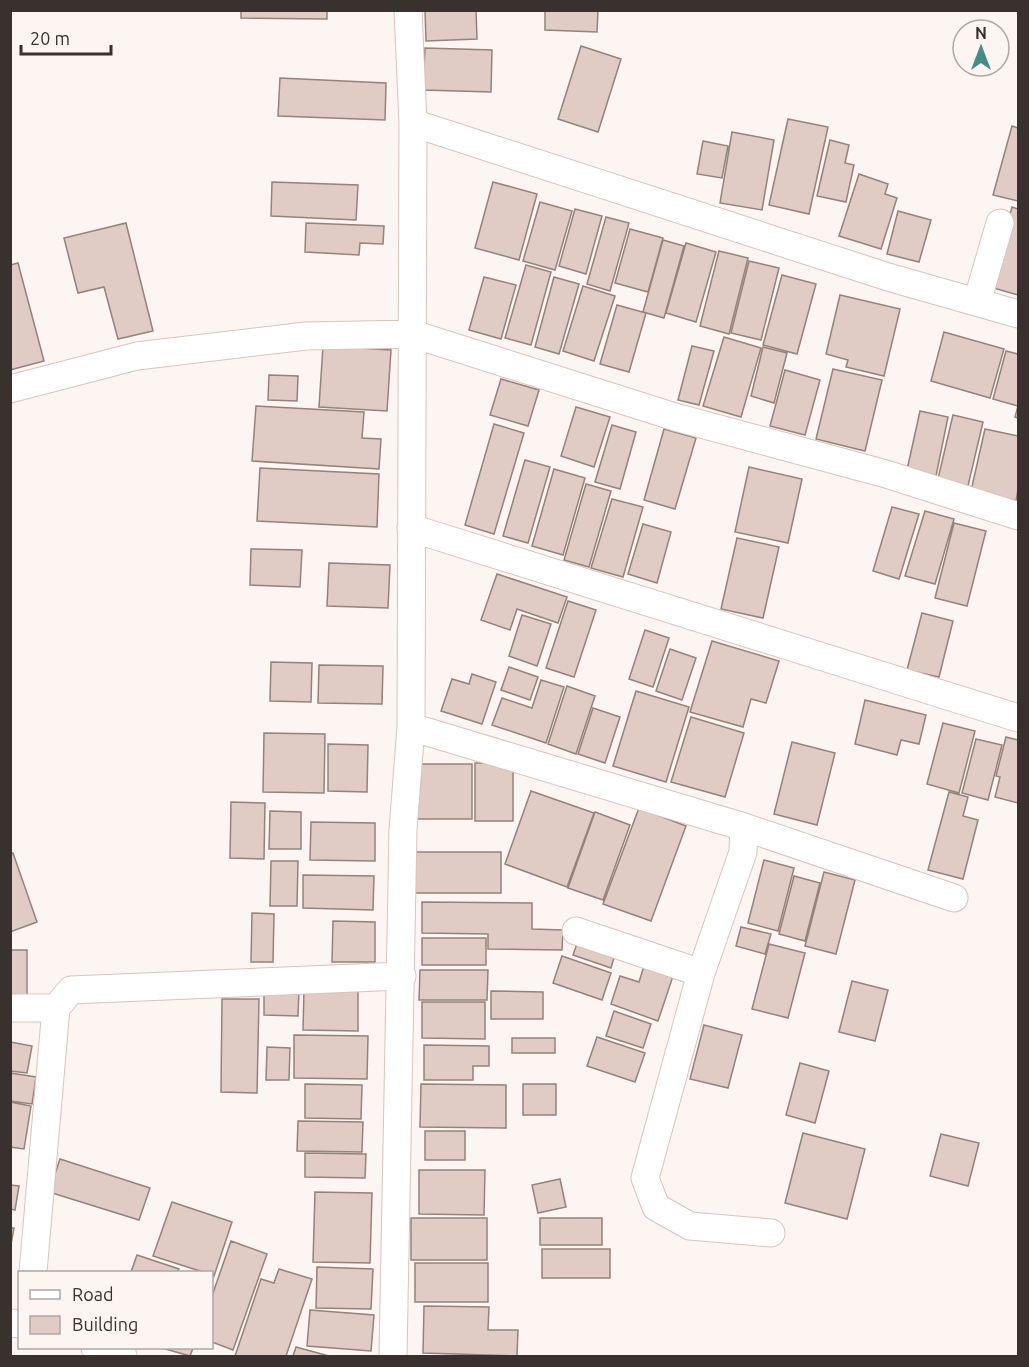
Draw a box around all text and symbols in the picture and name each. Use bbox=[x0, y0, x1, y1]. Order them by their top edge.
scale bar bbox=[21, 18, 111, 56]
north arrow bbox=[951, 18, 1011, 78]
text: N bbox=[975, 24, 987, 42]
text: 20 m bbox=[30, 28, 70, 48]
legend bbox=[18, 1271, 213, 1349]
text: Road bbox=[72, 1284, 114, 1304]
text: Building bbox=[72, 1314, 138, 1334]

